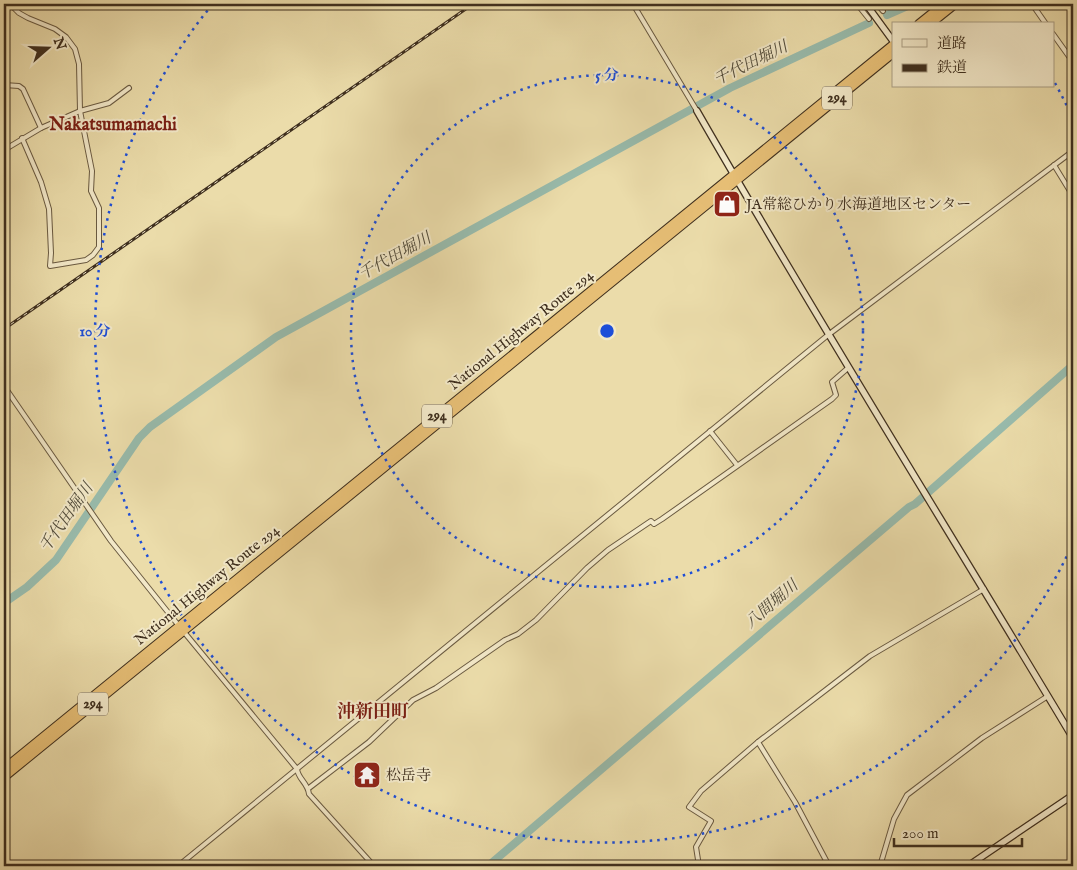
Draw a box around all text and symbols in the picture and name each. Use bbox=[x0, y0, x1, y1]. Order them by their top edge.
north arrow bbox=[22, 22, 72, 72]
legend bbox=[892, 22, 1054, 88]
text: N bbox=[48, 34, 70, 53]
text: 道路 bbox=[937, 34, 967, 53]
water label: 千代田堀川 bbox=[711, 37, 793, 91]
text: 鉄道 bbox=[937, 58, 967, 77]
text: 5 分 bbox=[595, 66, 619, 85]
road number: 294 bbox=[822, 86, 852, 110]
district label: Nakatsumamachi bbox=[48, 114, 177, 137]
shop icon: JA常総ひかり水海道地区センター bbox=[712, 189, 742, 219]
place label: JA常総ひかり水海道地区センター bbox=[744, 195, 971, 214]
water label: 千代田堀川 bbox=[355, 228, 437, 285]
street label: National Highway Route 294 bbox=[445, 265, 598, 394]
text: 10 分 bbox=[79, 322, 111, 341]
centre of rings bbox=[598, 322, 616, 340]
road number: 294 bbox=[422, 404, 452, 428]
water label: 千代田堀川 bbox=[36, 478, 99, 557]
street label: National Highway Route 294 bbox=[131, 520, 284, 649]
water label: 八間堀川 bbox=[741, 575, 804, 634]
road number: 294 bbox=[78, 692, 108, 716]
district label: 沖新田町 bbox=[337, 701, 409, 724]
temple icon: 松岳寺 bbox=[352, 760, 382, 790]
place label: 松岳寺 bbox=[386, 766, 431, 785]
scale bar bbox=[894, 815, 1022, 847]
text: 200 m bbox=[902, 824, 939, 843]

